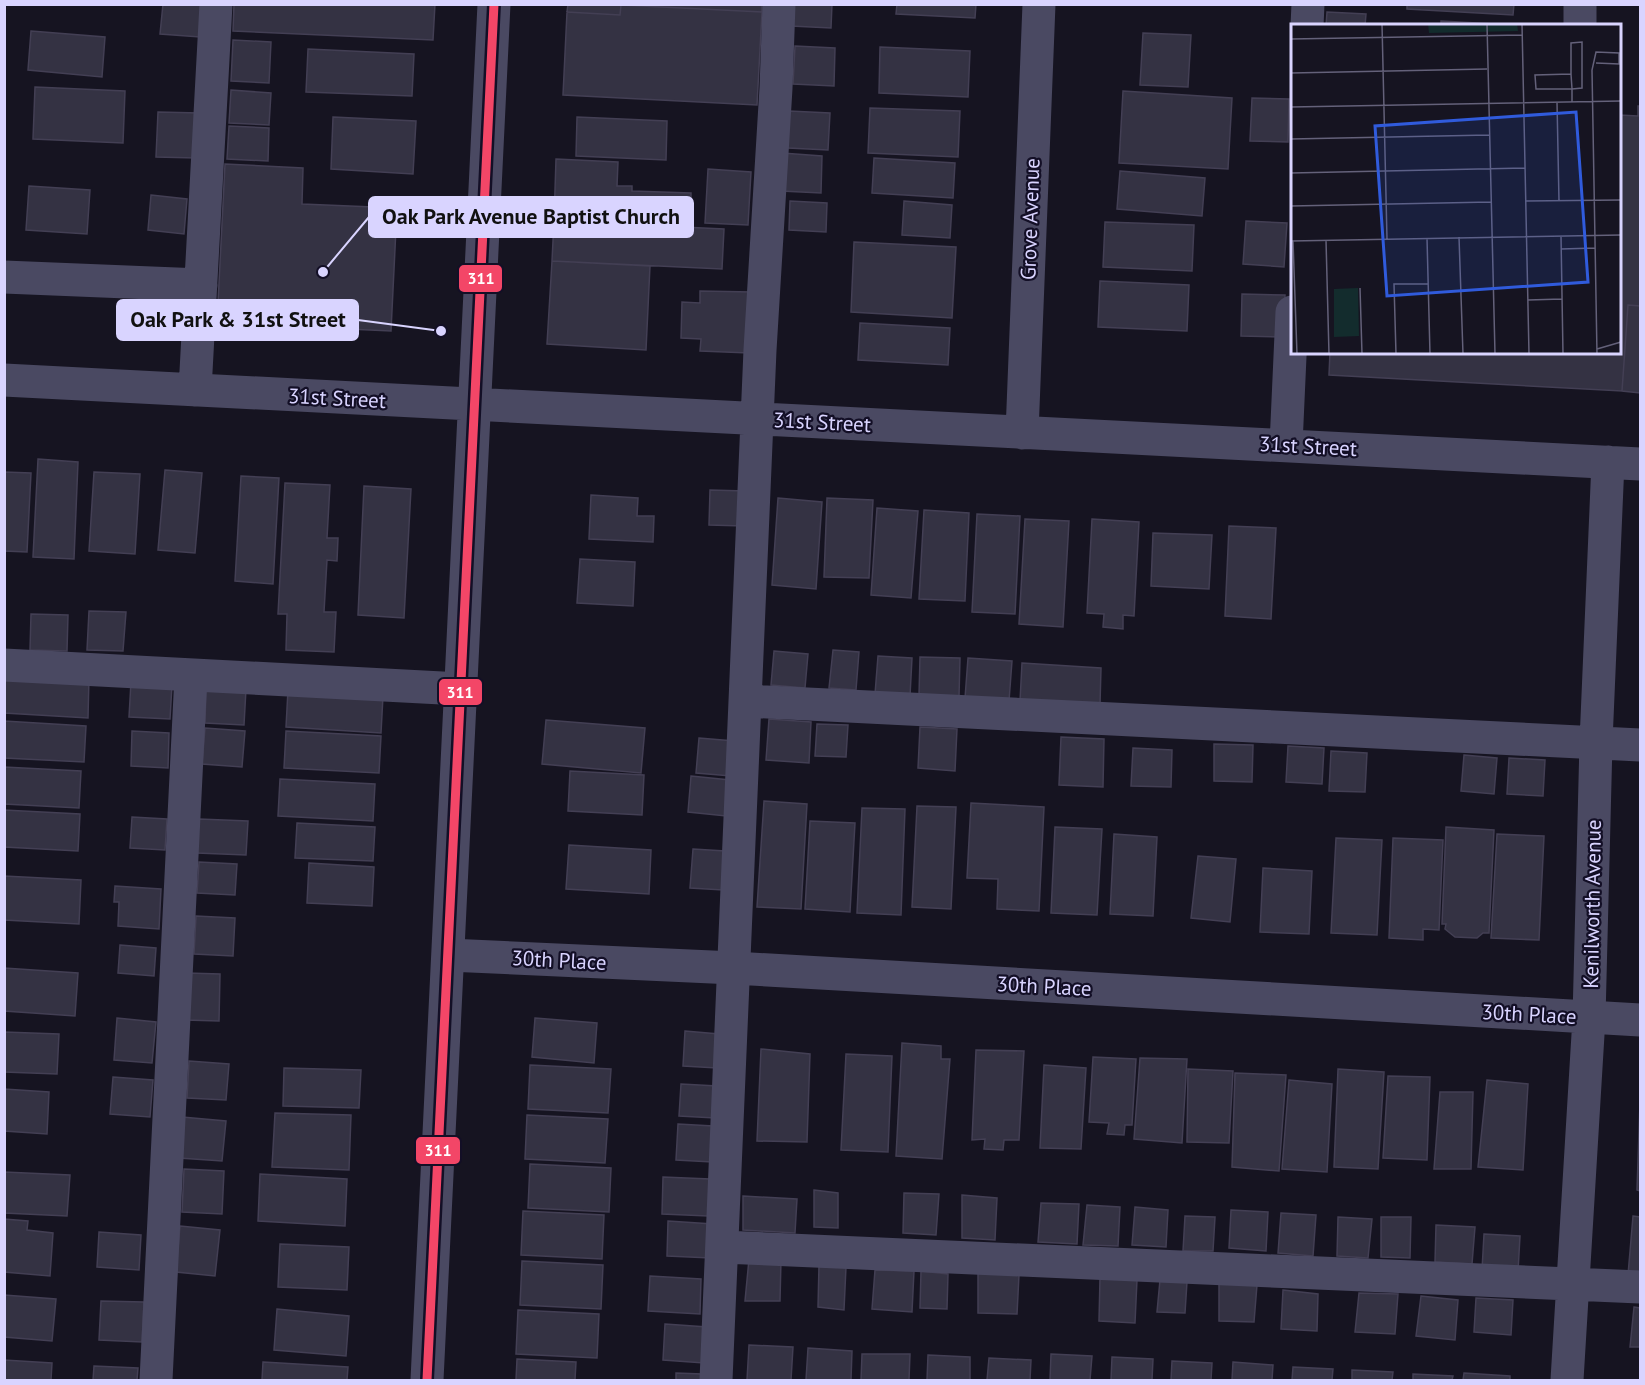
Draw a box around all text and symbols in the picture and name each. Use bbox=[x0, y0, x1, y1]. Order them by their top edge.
inset map bbox=[1291, 24, 1621, 354]
street label: Grove Avenue bbox=[1014, 158, 1046, 280]
callout: Oak Park Avenue Baptist Church bbox=[369, 197, 693, 237]
text: Oak Park Avenue Baptist Church bbox=[382, 202, 680, 230]
line badge: 311 bbox=[458, 264, 503, 293]
text: 311 bbox=[467, 268, 495, 288]
callout: Oak Park & 31st Street bbox=[117, 300, 358, 340]
text: Oak Park & 31st Street bbox=[130, 305, 346, 333]
street label: 31st Street bbox=[287, 382, 387, 414]
street label: 31st Street bbox=[772, 406, 872, 438]
street label: 31st Street bbox=[1258, 430, 1358, 462]
line badge: 311 bbox=[438, 678, 483, 706]
text: 311 bbox=[446, 682, 474, 702]
street label: Kenilworth Avenue bbox=[1577, 819, 1607, 989]
street label: 30th Place bbox=[511, 944, 607, 976]
street label: 30th Place bbox=[996, 970, 1092, 1002]
street label: 30th Place bbox=[1481, 998, 1577, 1030]
line badge: 311 bbox=[415, 1136, 461, 1165]
text: 311 bbox=[424, 1140, 452, 1160]

